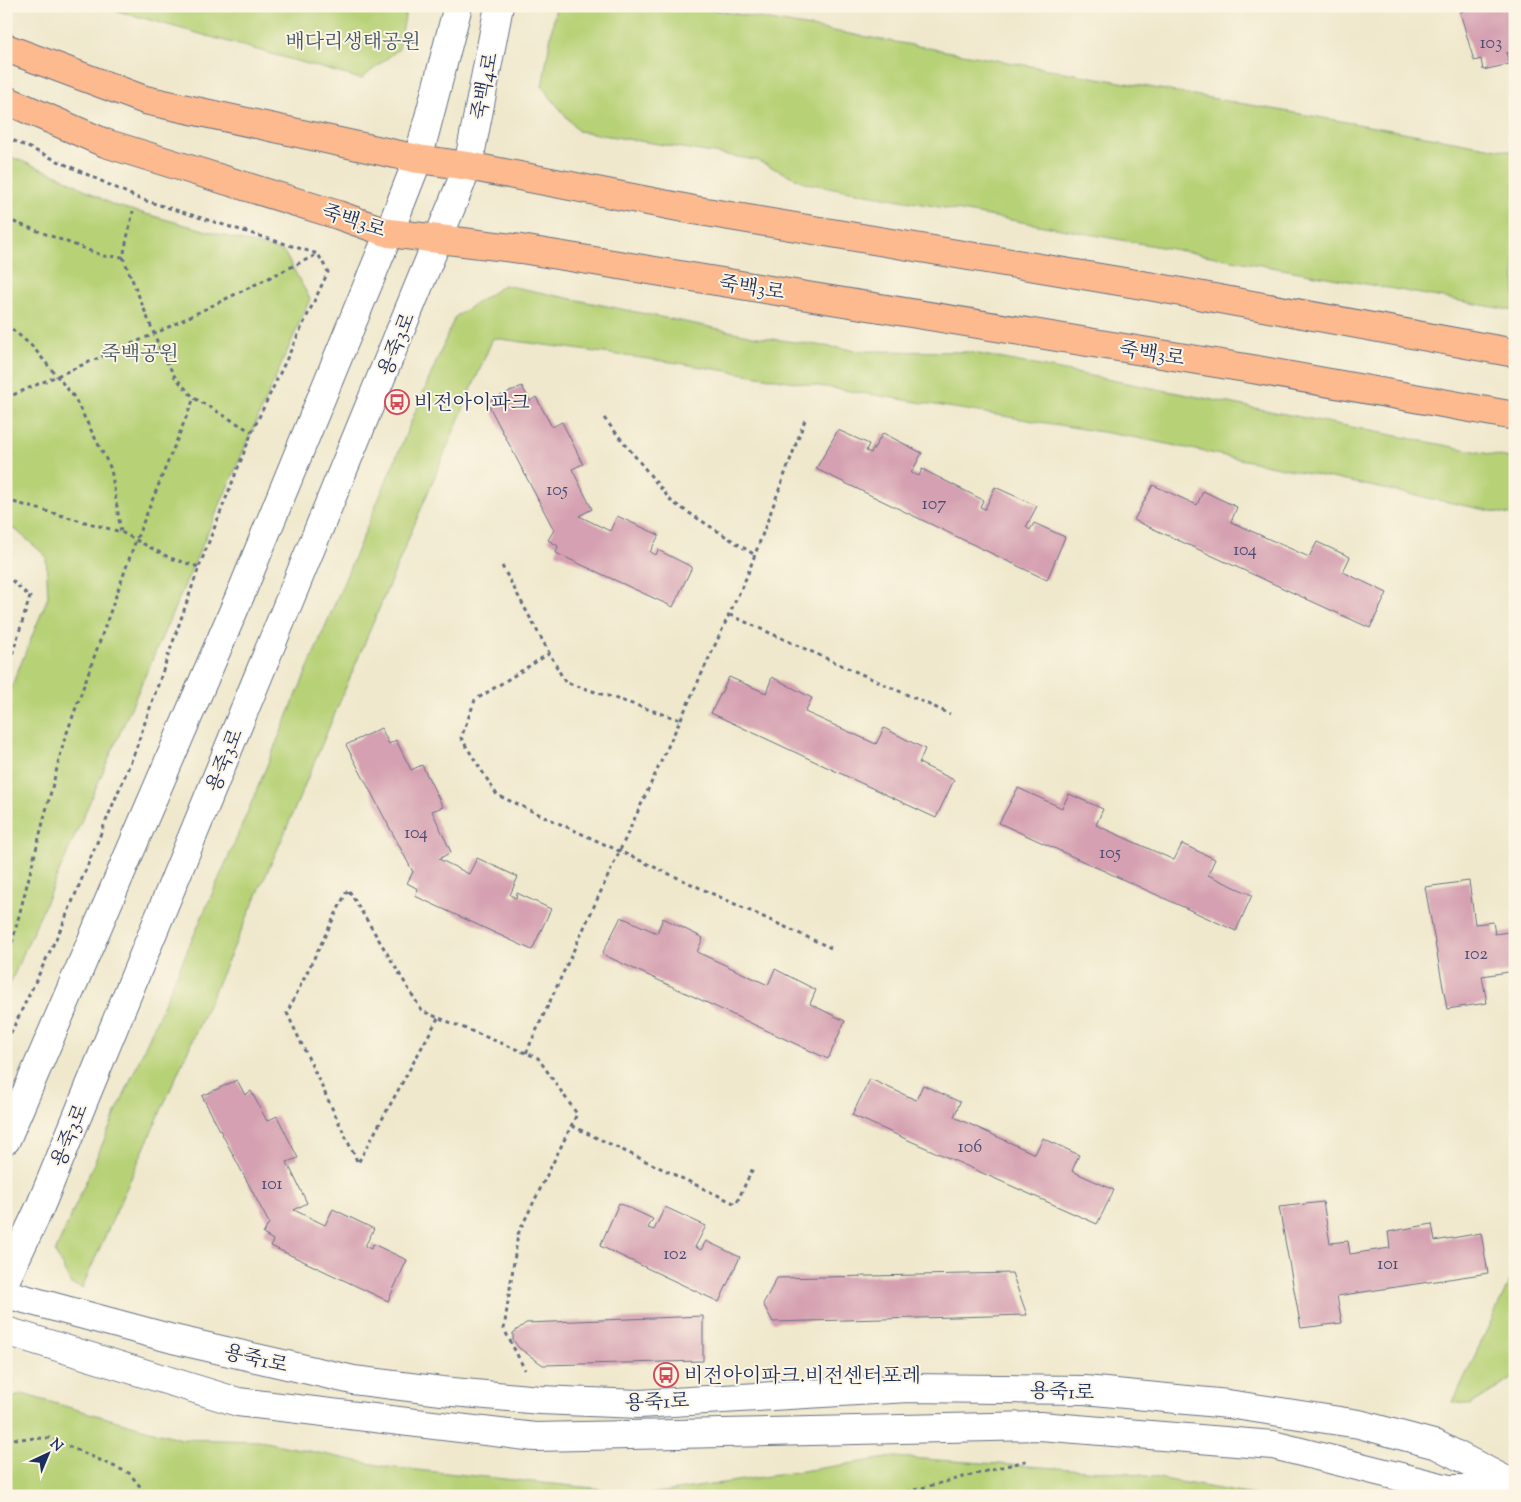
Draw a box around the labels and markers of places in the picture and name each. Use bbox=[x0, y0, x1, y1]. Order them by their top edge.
bus stop icon: 비전아이파크 bbox=[384, 389, 410, 415]
place label: 비전아이파크 bbox=[414, 390, 530, 419]
bus stop icon: 비전아이파크.비전센터포레 bbox=[653, 1362, 679, 1388]
place label: 비전아이파크.비전센터포레 bbox=[684, 1363, 921, 1392]

